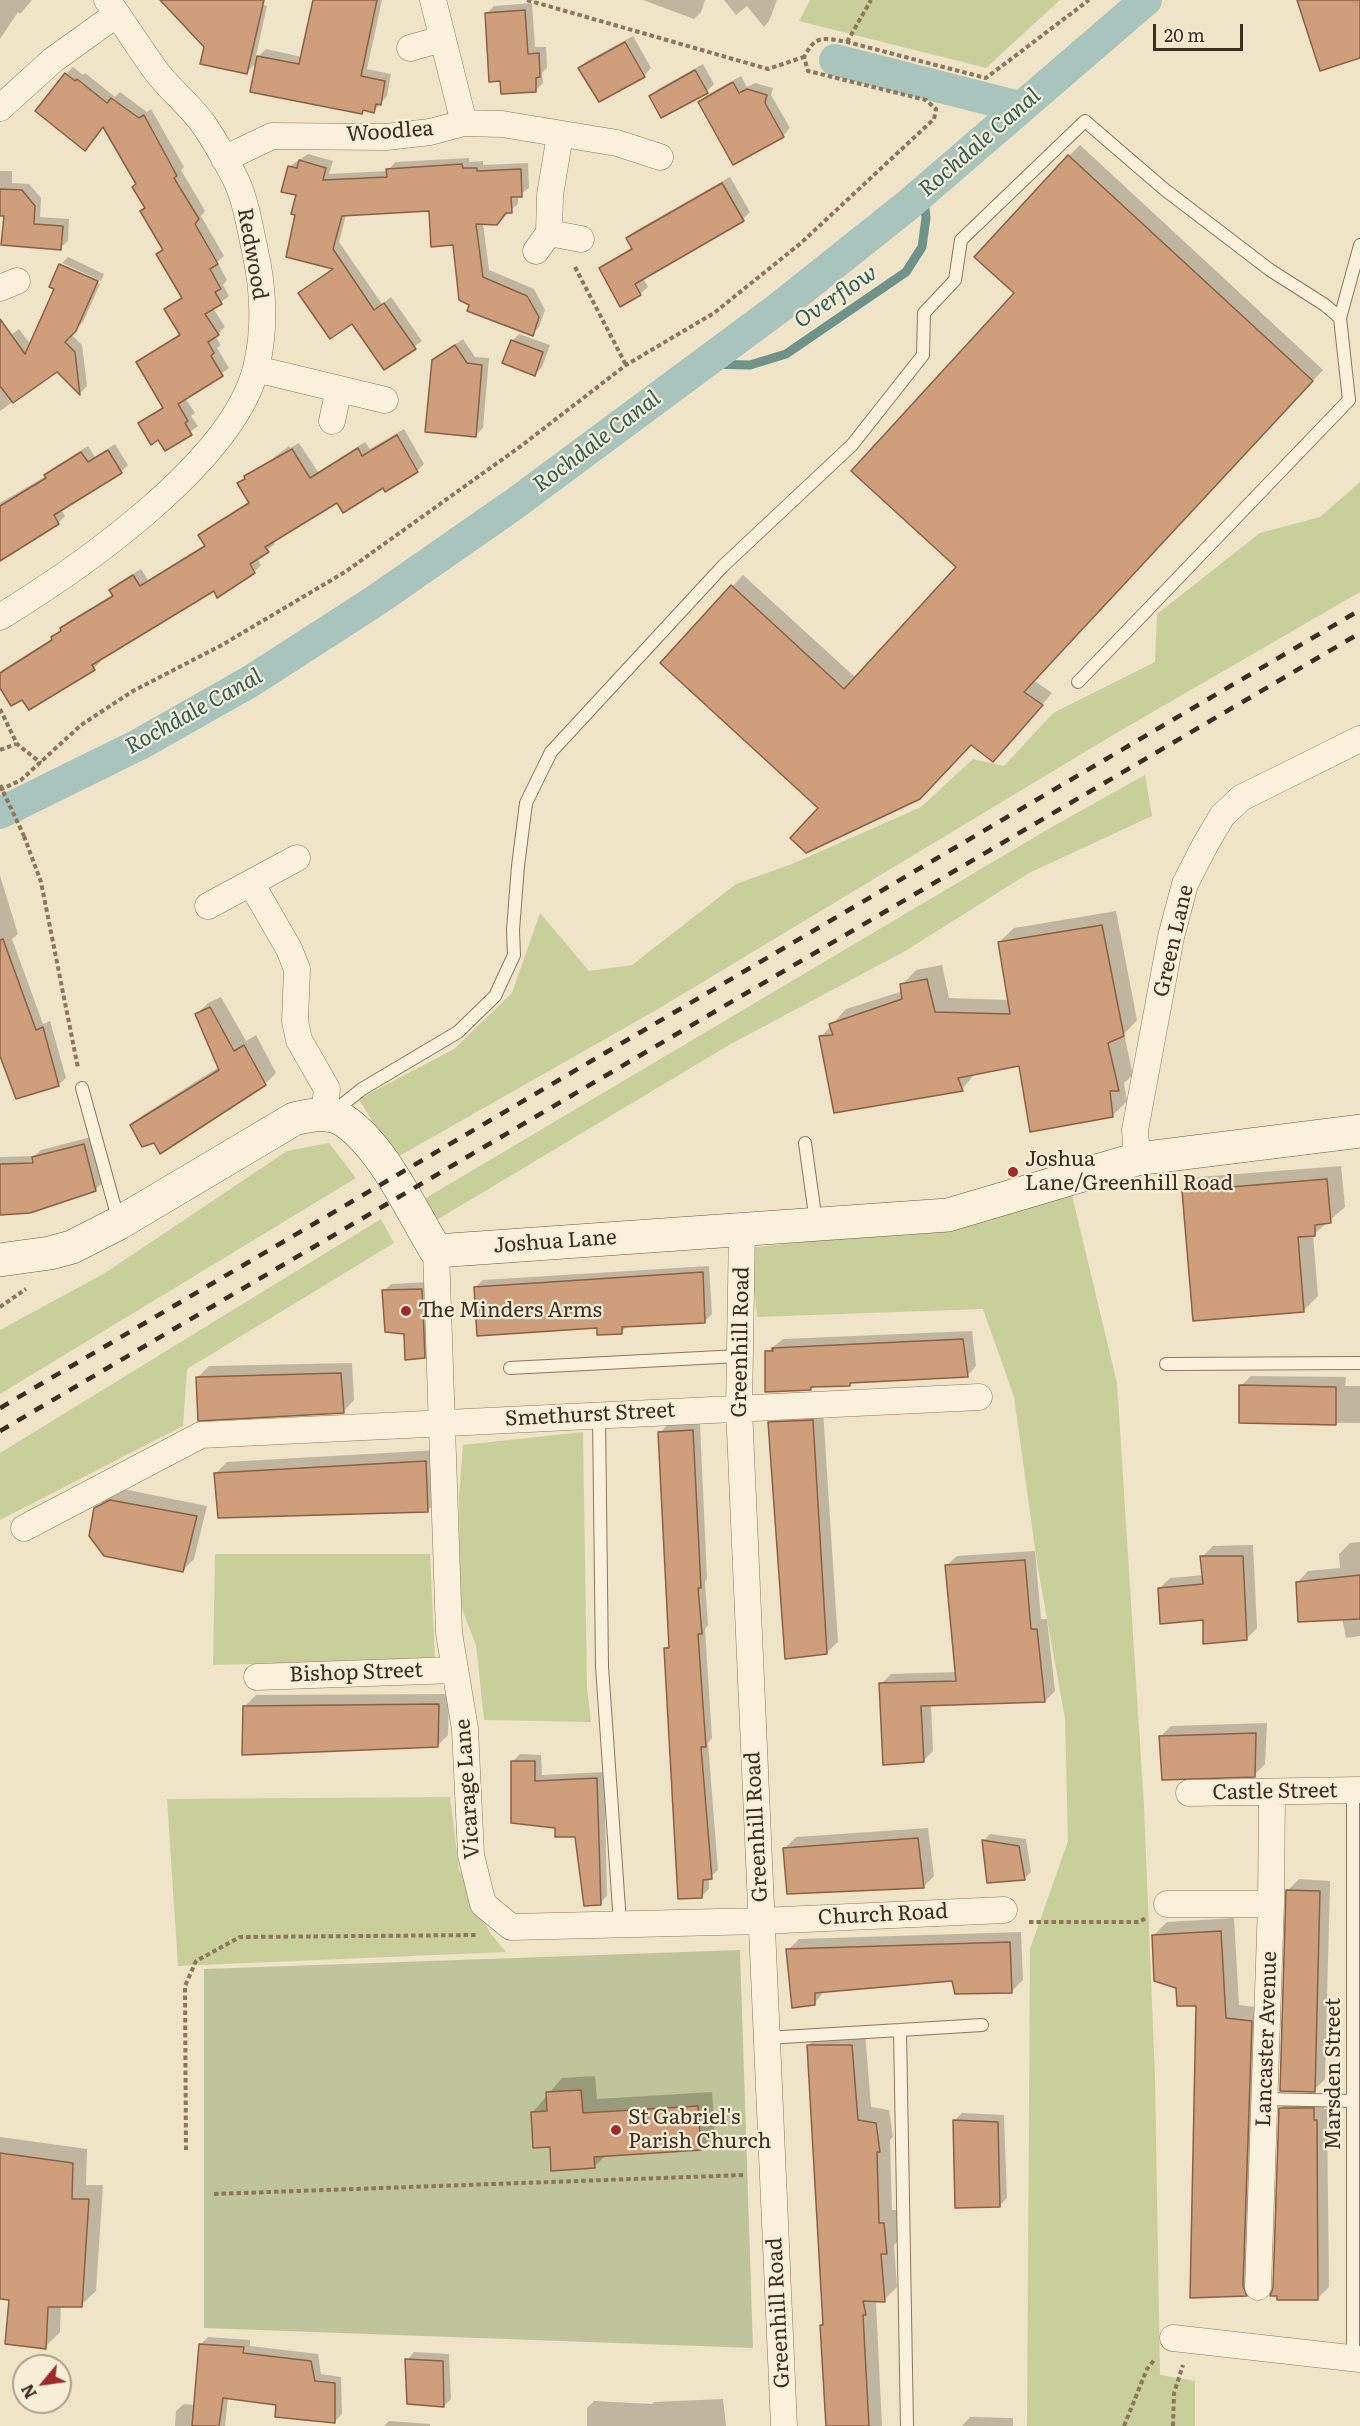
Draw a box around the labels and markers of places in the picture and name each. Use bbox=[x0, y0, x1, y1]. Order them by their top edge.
place label: Joshua Lane/Greenhill Road bbox=[1025, 1147, 1233, 1197]
marker: Joshua Lane/Greenhill Road bbox=[1006, 1165, 1020, 1179]
place label: The Minders Arms bbox=[418, 1298, 602, 1324]
marker: The Minders Arms bbox=[399, 1304, 413, 1318]
place label: St Gabriel's Parish Church bbox=[628, 2105, 771, 2155]
marker: St Gabriel's Parish Church bbox=[609, 2123, 623, 2137]

